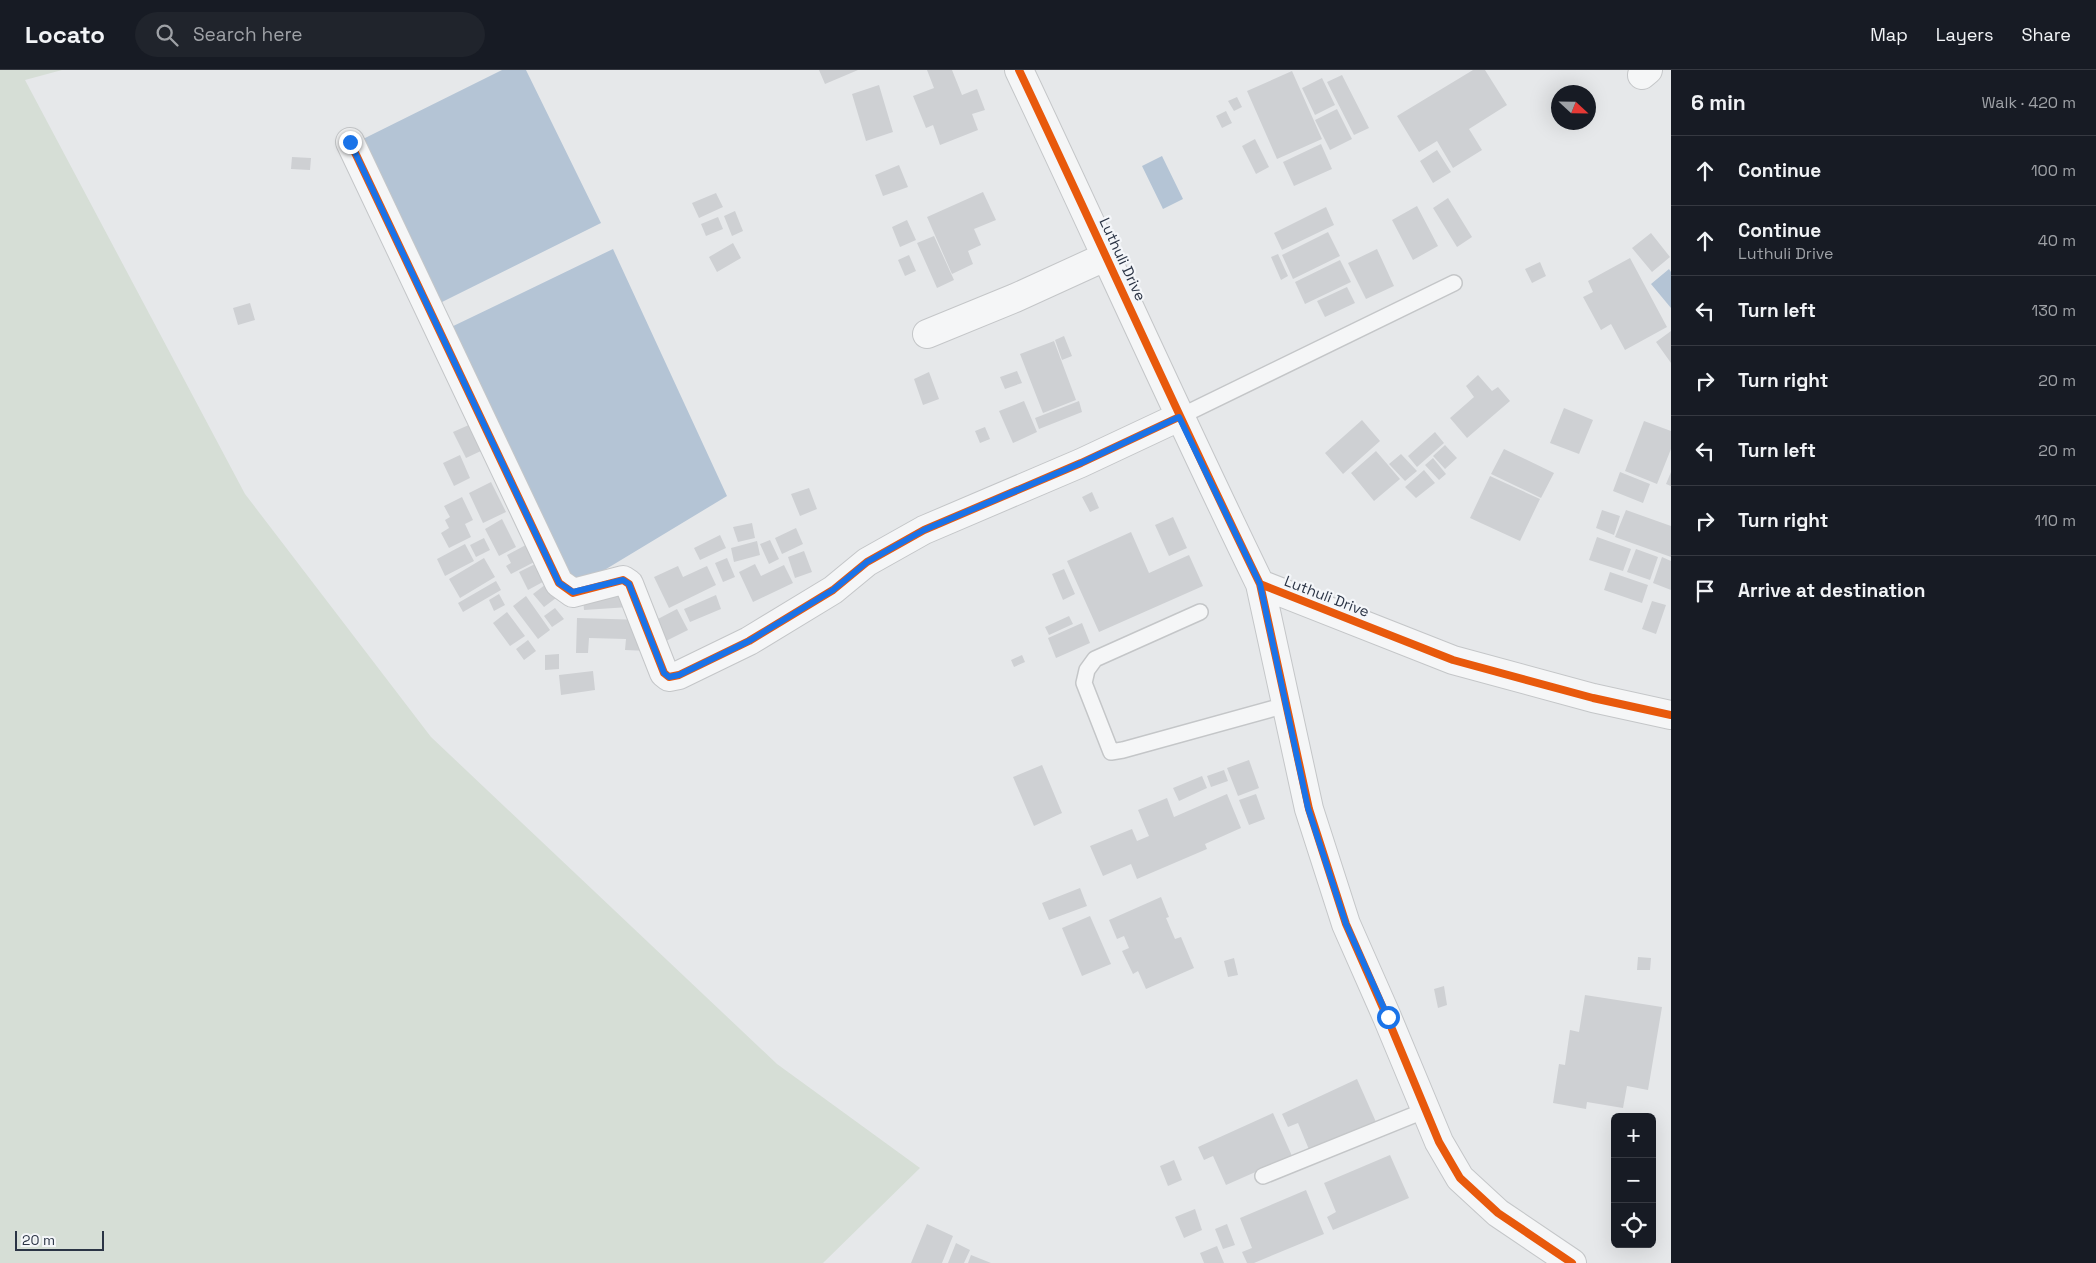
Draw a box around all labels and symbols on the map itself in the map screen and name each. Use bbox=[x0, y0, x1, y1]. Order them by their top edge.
north arrow bbox=[1551, 85, 1596, 130]
route end bbox=[339, 131, 362, 154]
street label: Luthuli Drive bbox=[1095, 214, 1151, 304]
street label: Luthuli Drive bbox=[1282, 571, 1372, 621]
route start bbox=[1377, 1006, 1400, 1029]
scale bar bbox=[15, 1228, 104, 1251]

